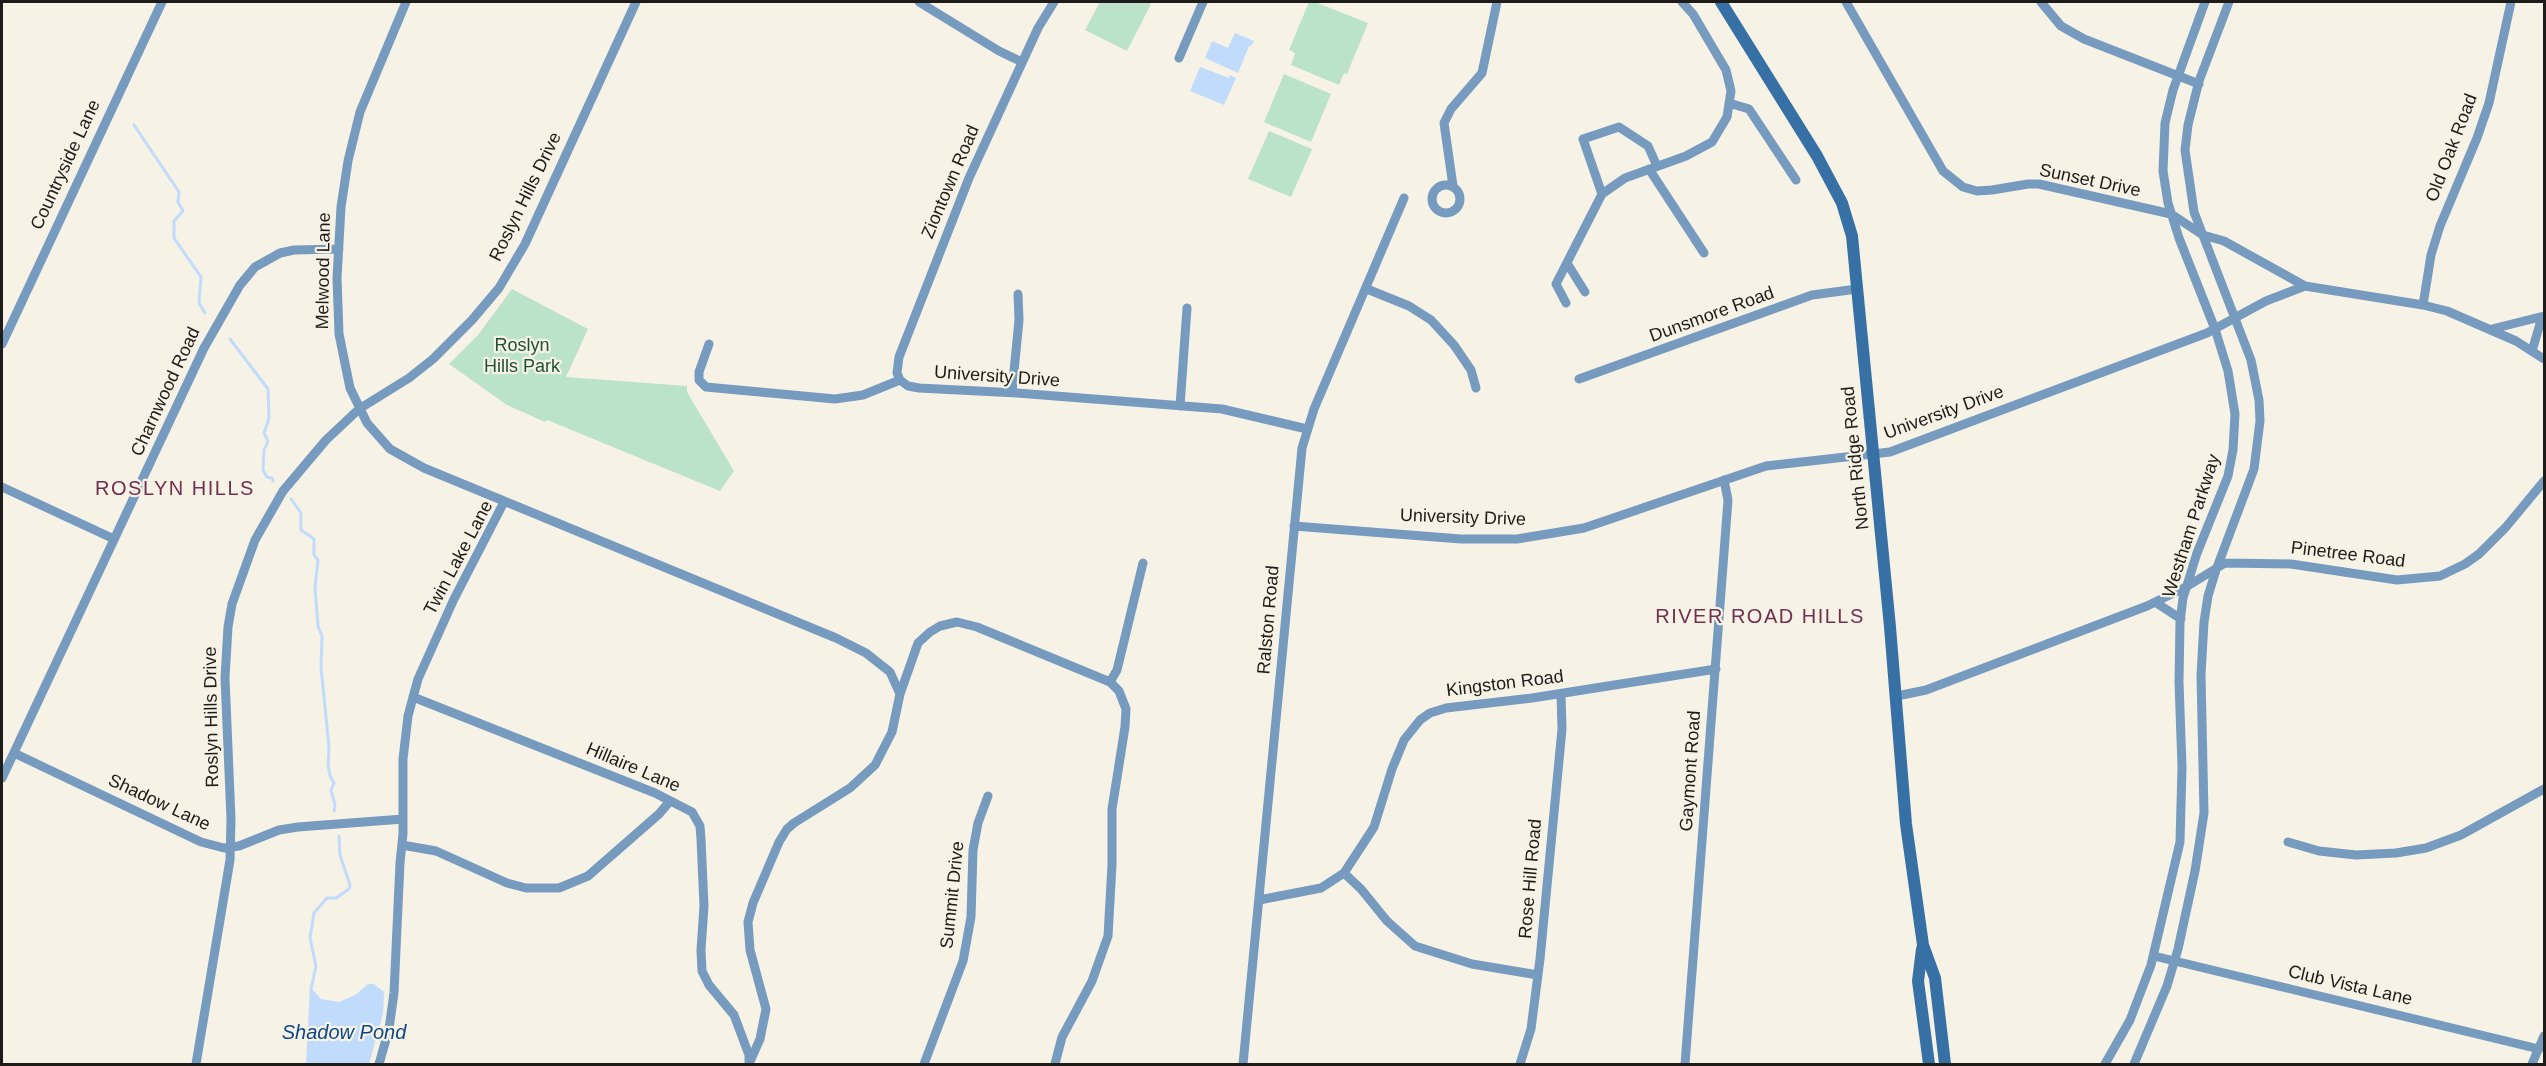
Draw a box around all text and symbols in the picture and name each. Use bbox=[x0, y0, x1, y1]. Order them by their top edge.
street label: Old Oak Road bbox=[2421, 91, 2483, 205]
street label: Countryside Lane bbox=[26, 96, 106, 234]
street label: Ziontown Road bbox=[917, 122, 985, 242]
street label: Roslyn Hills Drive bbox=[485, 129, 567, 265]
street label: Sunset Drive bbox=[2037, 160, 2143, 202]
street label: Melwood Lane bbox=[312, 212, 336, 330]
street label: Dunsmore Road bbox=[1647, 282, 1777, 348]
street label: Charnwood Road bbox=[127, 324, 205, 460]
park label: Roslyn Hills Park bbox=[484, 335, 560, 378]
street label: University Drive bbox=[933, 362, 1061, 392]
street label: University Drive bbox=[1881, 381, 2007, 445]
street label: North Ridge Road bbox=[1838, 385, 1874, 531]
street label: Westham Parkway bbox=[2159, 451, 2225, 601]
district label: ROSLYN HILLS bbox=[95, 477, 255, 501]
street label: Twin Lake Lane bbox=[420, 497, 498, 619]
street label: University Drive bbox=[1400, 505, 1526, 531]
street label: Pinetree Road bbox=[2290, 537, 2406, 573]
street label: Ralston Road bbox=[1253, 565, 1285, 675]
district label: RIVER ROAD HILLS bbox=[1655, 605, 1865, 629]
street label: Roslyn Hills Drive bbox=[200, 646, 224, 788]
street label: Kingston Road bbox=[1445, 666, 1565, 702]
street label: Gaymont Road bbox=[1676, 710, 1706, 832]
street label: Hillaire Lane bbox=[583, 739, 683, 797]
street label: Shadow Lane bbox=[105, 770, 213, 836]
street label: Rose Hill Road bbox=[1515, 818, 1547, 940]
street label: Summit Drive bbox=[937, 840, 969, 950]
street label: Club Vista Lane bbox=[2286, 961, 2414, 1011]
water label: Shadow Pond bbox=[282, 1021, 406, 1045]

